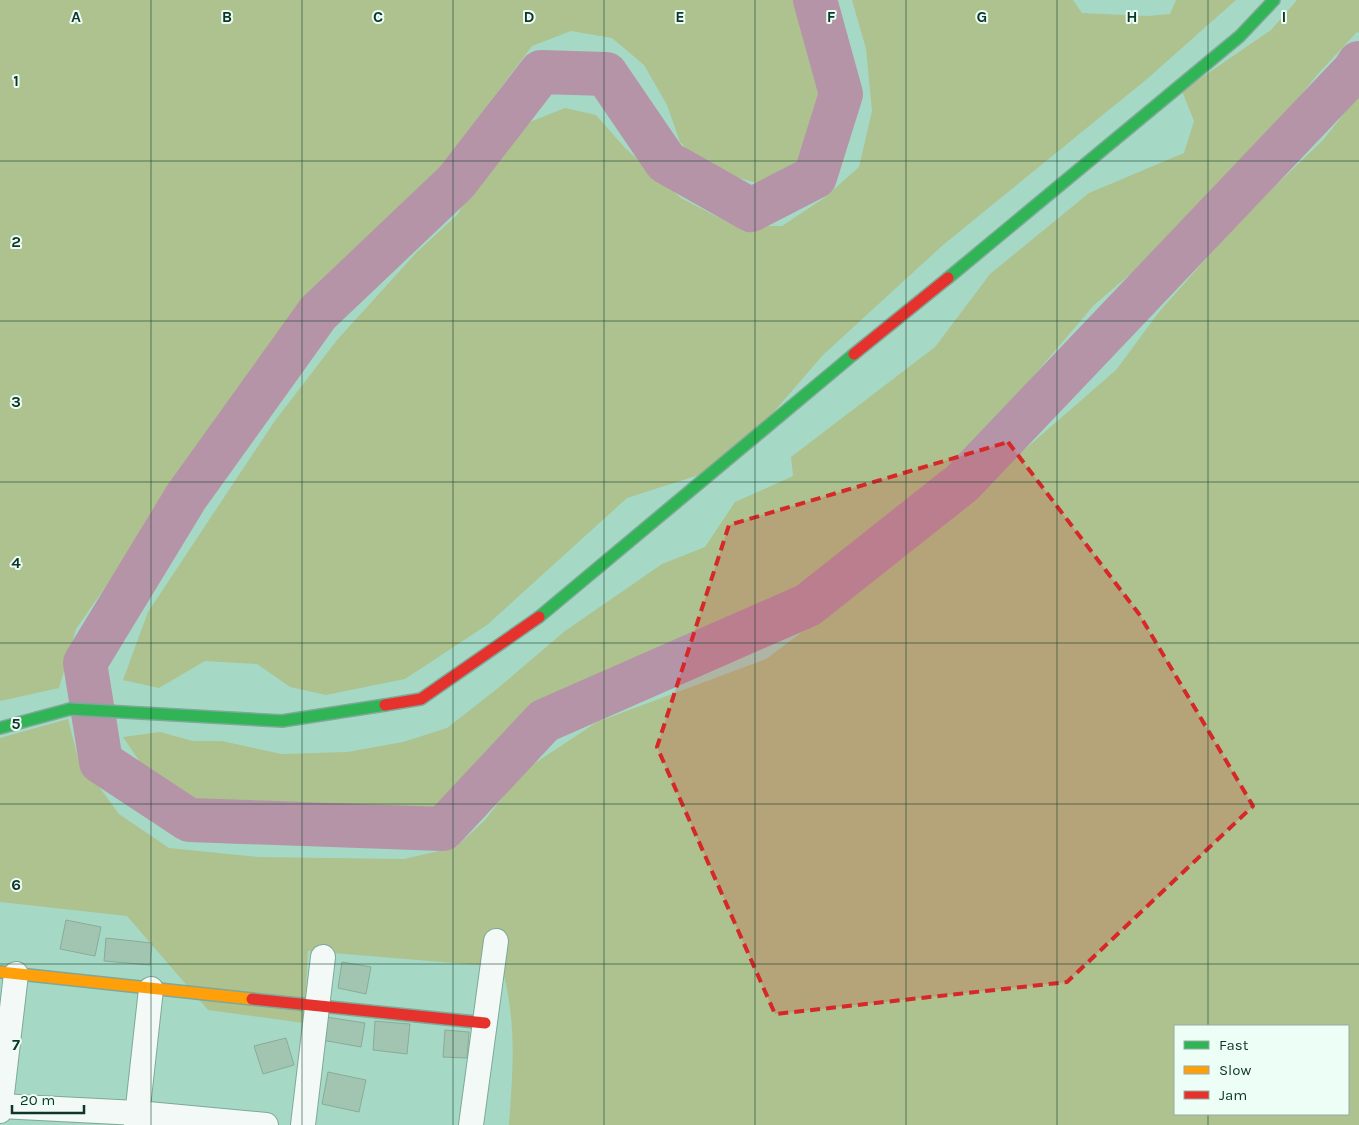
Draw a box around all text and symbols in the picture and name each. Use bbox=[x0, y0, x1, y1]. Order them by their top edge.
text: A bbox=[71, 7, 81, 26]
text: B bbox=[222, 7, 232, 26]
text: C bbox=[373, 7, 383, 26]
text: D bbox=[524, 7, 535, 26]
text: E bbox=[675, 7, 685, 26]
text: F bbox=[827, 7, 836, 26]
text: G bbox=[977, 7, 987, 26]
text: H bbox=[1126, 7, 1138, 26]
text: I bbox=[1282, 7, 1286, 26]
text: 1 bbox=[13, 71, 19, 90]
text: 2 bbox=[11, 232, 21, 251]
text: 3 bbox=[11, 392, 21, 411]
text: 4 bbox=[11, 553, 21, 572]
text: 5 bbox=[11, 714, 21, 733]
text: 6 bbox=[11, 875, 21, 894]
legend bbox=[1174, 1025, 1349, 1115]
text: 7 bbox=[12, 1035, 20, 1054]
text: Fast bbox=[1219, 1036, 1249, 1054]
text: Slow bbox=[1219, 1061, 1251, 1079]
scale bar bbox=[12, 1082, 85, 1114]
text: Jam bbox=[1219, 1086, 1247, 1104]
text: 20 m bbox=[20, 1091, 55, 1109]

